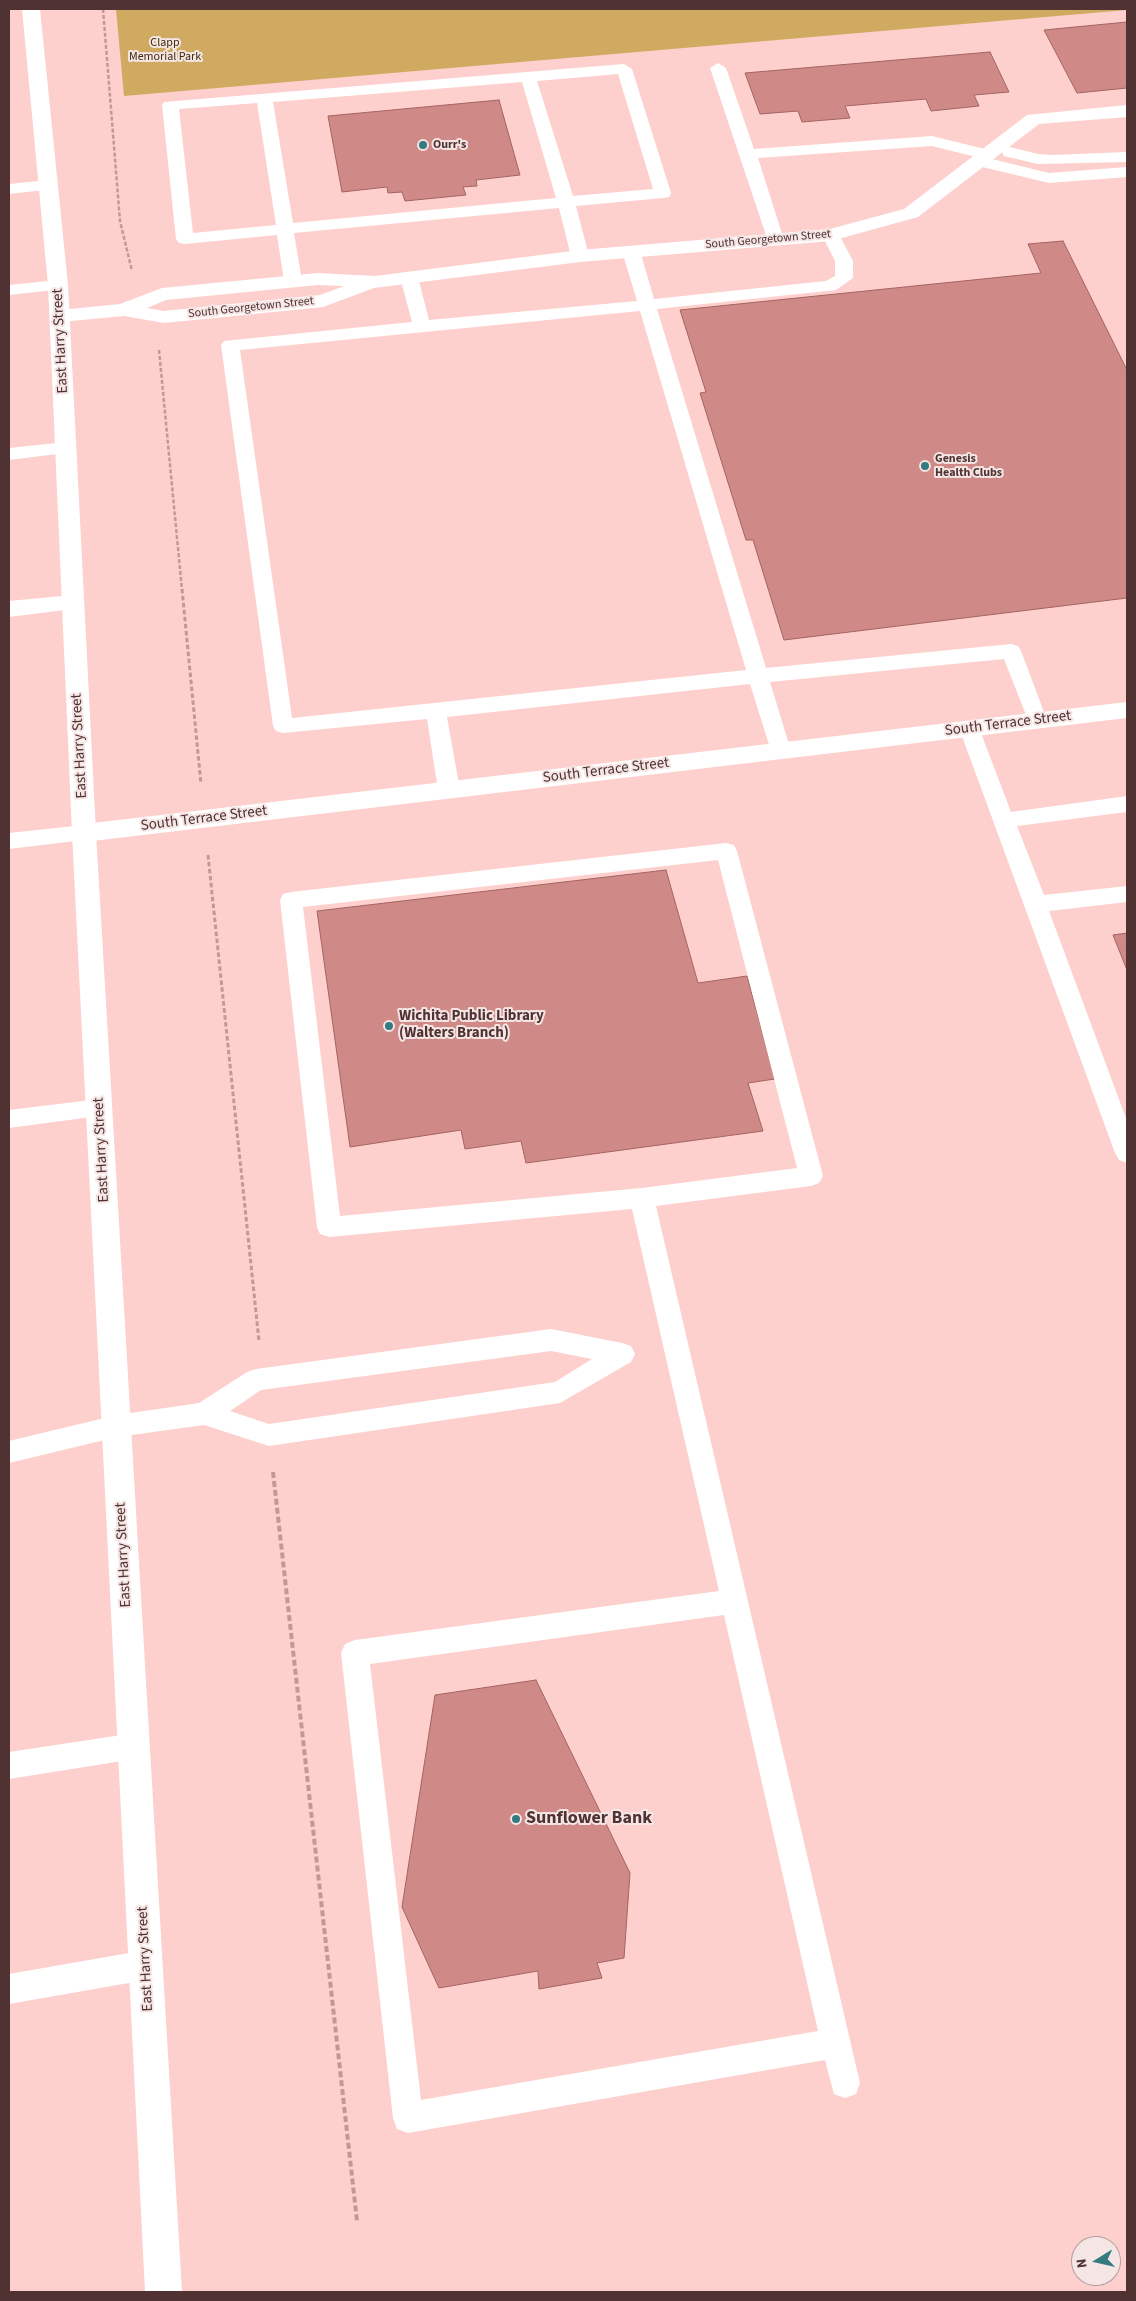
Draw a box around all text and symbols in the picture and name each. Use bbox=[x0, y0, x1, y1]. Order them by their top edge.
park label: Clapp Memorial Park bbox=[129, 36, 201, 64]
place label: Ourr's bbox=[433, 138, 466, 152]
marker: Ourr's bbox=[417, 139, 429, 151]
street label: South Georgetown Street bbox=[705, 227, 831, 253]
street label: East Harry Street bbox=[49, 288, 73, 394]
street label: South Georgetown Street bbox=[188, 294, 314, 322]
place label: Genesis Health Clubs bbox=[935, 452, 1002, 480]
marker: Genesis Health Clubs bbox=[919, 460, 931, 472]
street label: East Harry Street bbox=[68, 693, 92, 799]
street label: South Terrace Street bbox=[944, 707, 1072, 741]
street label: South Terrace Street bbox=[542, 754, 670, 788]
street label: South Terrace Street bbox=[140, 802, 268, 836]
place label: Wichita Public Library (Walters Branch) bbox=[399, 1008, 544, 1043]
marker: Wichita Public Library (Walters Branch) bbox=[383, 1020, 395, 1032]
street label: East Harry Street bbox=[90, 1097, 114, 1203]
street label: East Harry Street bbox=[112, 1502, 136, 1608]
place label: Sunflower Bank bbox=[526, 1808, 652, 1830]
marker: Sunflower Bank bbox=[510, 1813, 522, 1825]
street label: East Harry Street bbox=[134, 1906, 158, 2012]
north arrow bbox=[1071, 2236, 1121, 2286]
text: N bbox=[1072, 2257, 1093, 2269]

